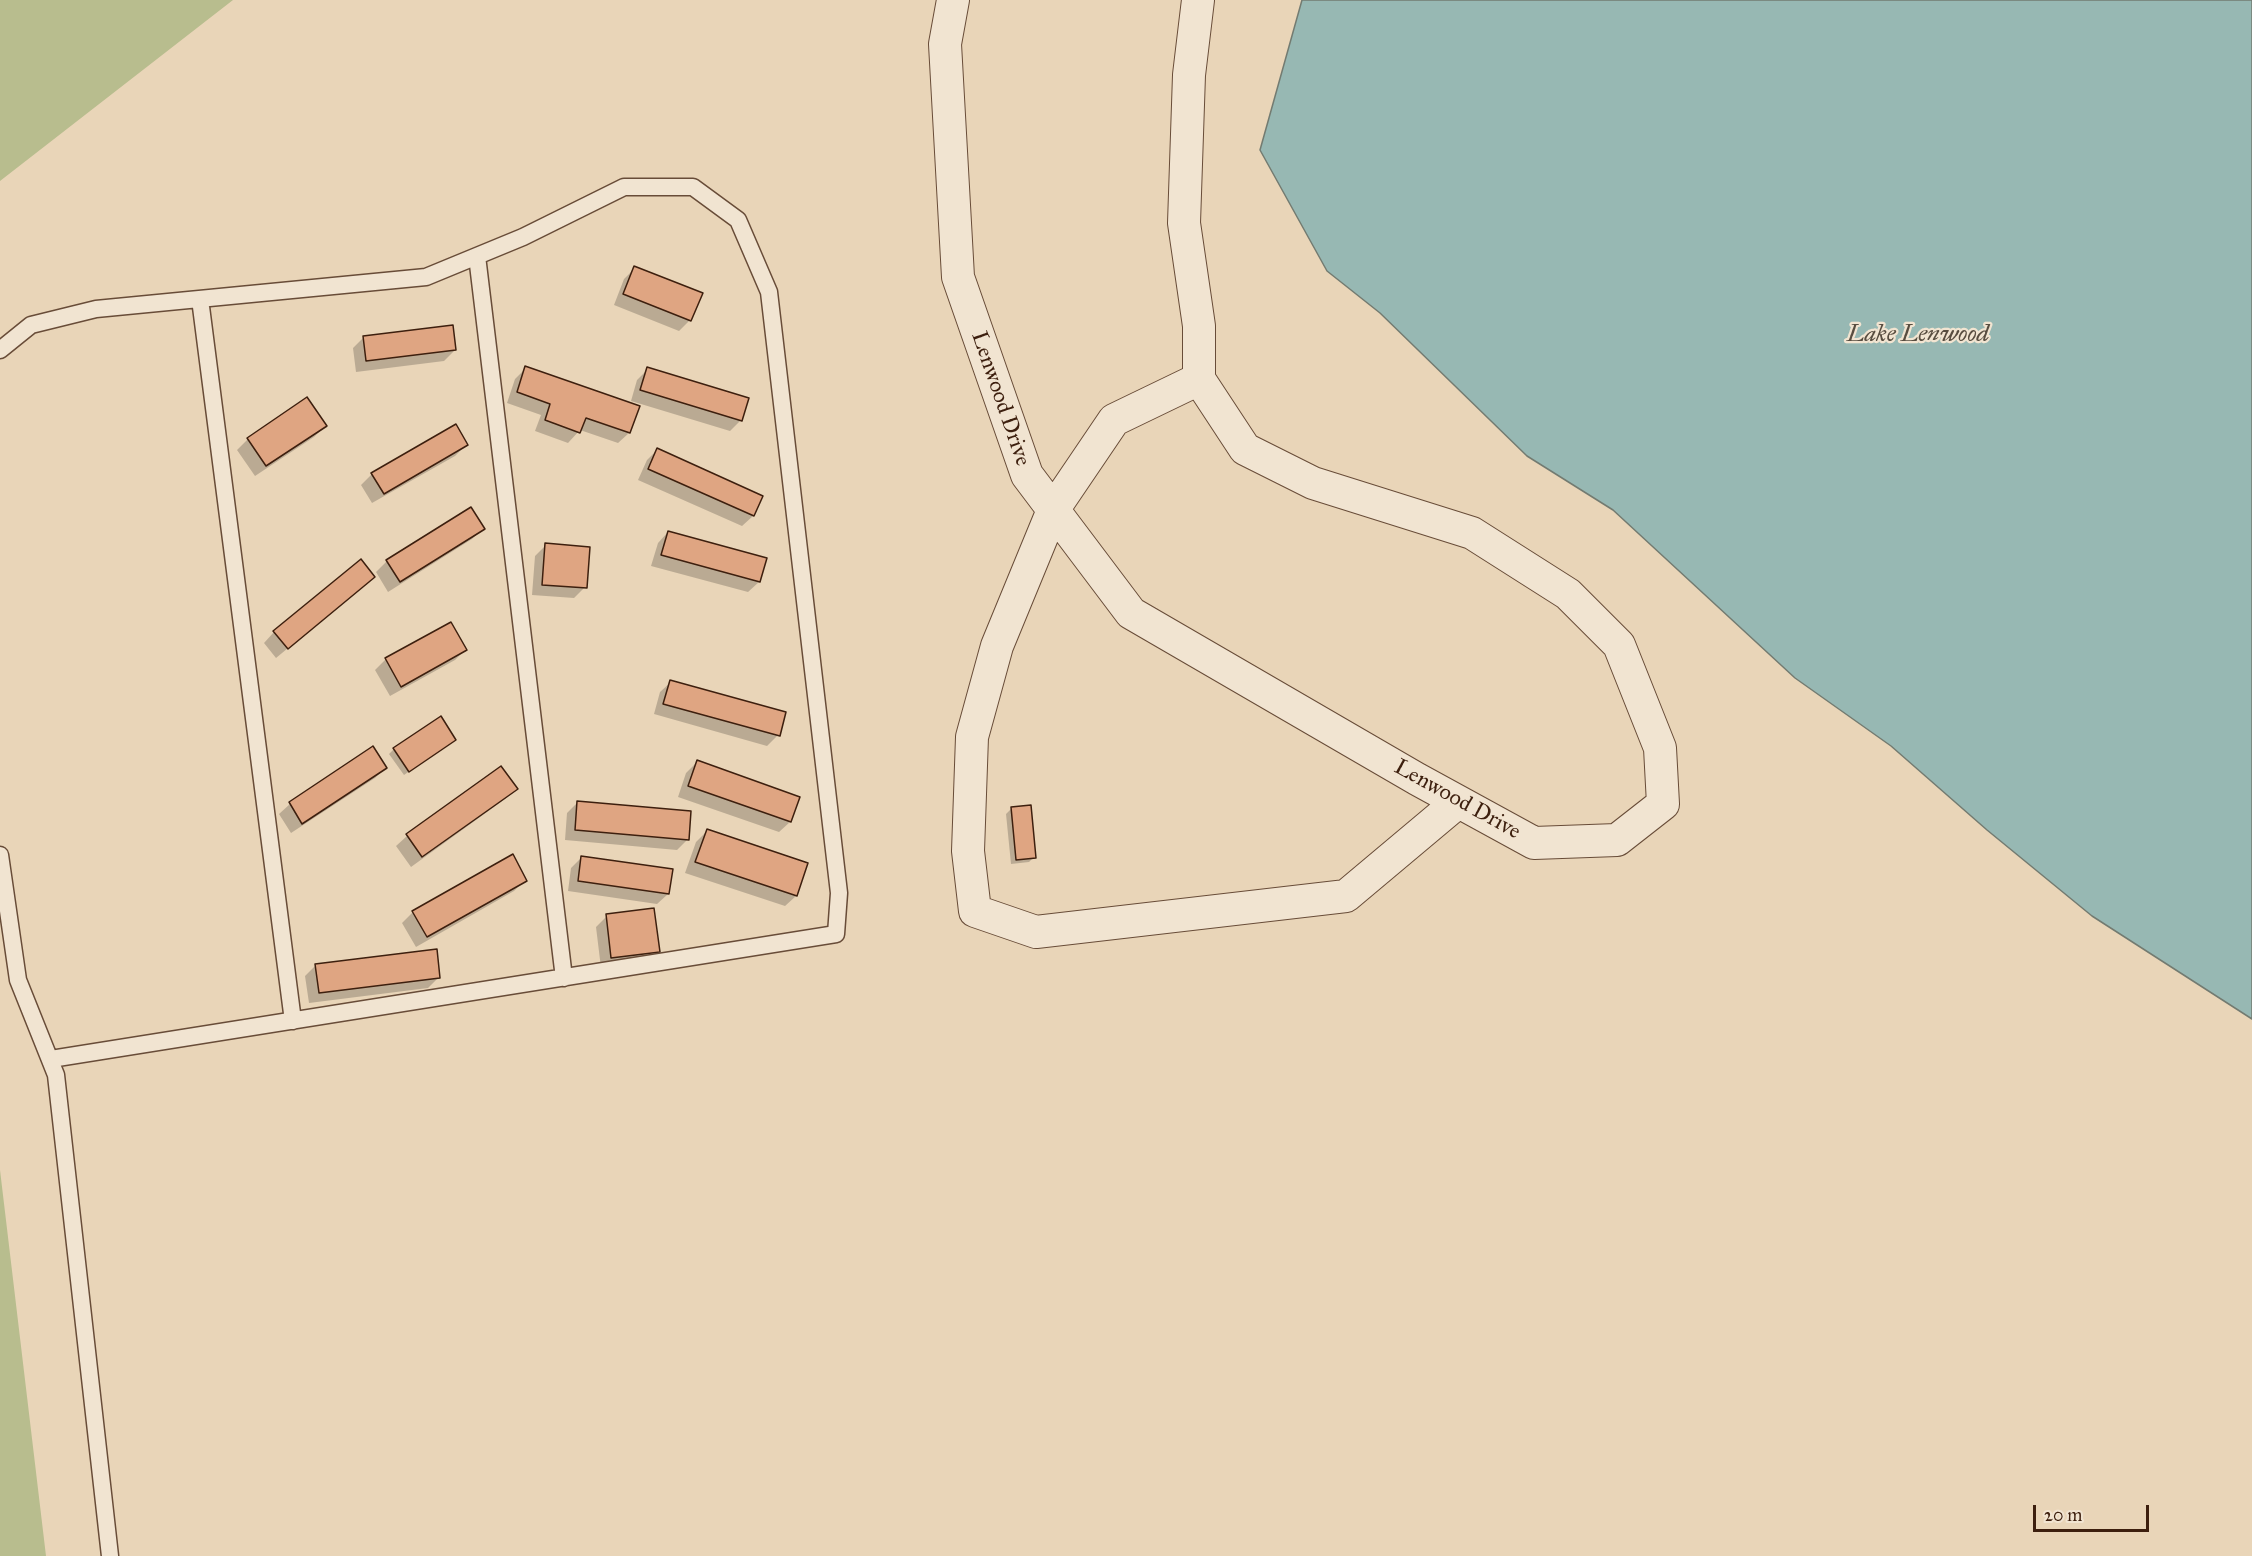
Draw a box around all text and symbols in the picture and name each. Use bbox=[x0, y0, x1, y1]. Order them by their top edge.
water label: Lake Lenwood bbox=[1847, 321, 1989, 349]
street label: Lenwood Drive bbox=[965, 328, 1035, 470]
street label: Lenwood Drive bbox=[1389, 754, 1525, 846]
scale bar bbox=[2036, 1493, 2152, 1531]
text: 20 m bbox=[2044, 1504, 2082, 1526]

